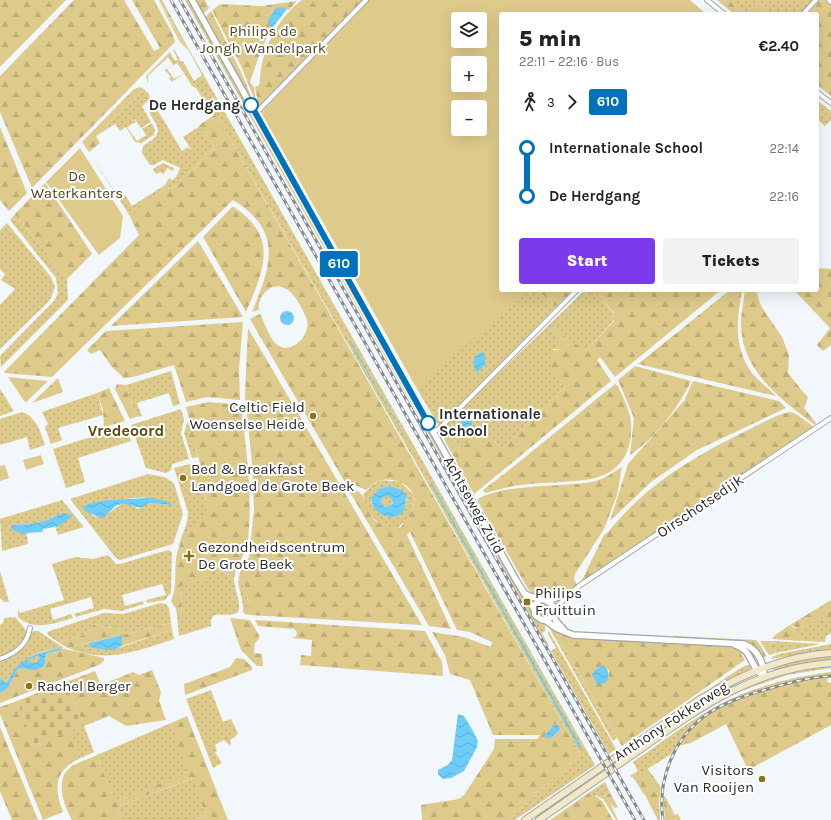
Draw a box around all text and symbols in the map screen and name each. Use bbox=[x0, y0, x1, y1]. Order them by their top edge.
map controls bbox=[451, 12, 487, 136]
button: layers bbox=[451, 12, 487, 48]
park label: Philips de Jongh Wandelpark bbox=[200, 22, 326, 57]
text: 5 min bbox=[519, 26, 581, 52]
text: €2.40 bbox=[759, 37, 799, 55]
text: 22:11 – 22:16 · Bus bbox=[519, 54, 619, 69]
button: + bbox=[451, 56, 487, 92]
icon: walk bbox=[519, 91, 541, 113]
icon: forward bbox=[561, 91, 583, 113]
text: 610 bbox=[597, 93, 619, 110]
text: 3 bbox=[547, 95, 555, 110]
place label: De Herdgang bbox=[149, 96, 240, 114]
marker: De Herdgang bbox=[243, 97, 259, 113]
button: − bbox=[451, 100, 487, 136]
text: Internationale School bbox=[549, 139, 703, 157]
text: 22:14 bbox=[769, 141, 799, 156]
park label: De Waterkanters bbox=[31, 167, 123, 202]
text: De Herdgang bbox=[549, 187, 640, 205]
text: 22:16 bbox=[769, 189, 799, 204]
button: Start bbox=[519, 238, 655, 284]
button: Tickets bbox=[663, 238, 799, 284]
line badge: 610 bbox=[316, 251, 362, 277]
text: 610 bbox=[328, 255, 350, 272]
place label: Celtic Field Woenselse Heide bbox=[189, 398, 305, 433]
place label: Internationale School bbox=[439, 405, 541, 440]
marker: Celtic Field Woenselse Heide bbox=[308, 411, 318, 421]
marker: Internationale School bbox=[420, 415, 436, 431]
district label: Vredeoord bbox=[88, 421, 164, 440]
street label: Achtseweg Zuid bbox=[440, 453, 508, 557]
place label: Bed & Breakfast Landgoed de Grote Beek bbox=[191, 460, 355, 495]
street label: Oirschotsedijk bbox=[653, 471, 747, 541]
marker: Bed & Breakfast Landgoed de Grote Beek bbox=[178, 473, 188, 483]
place label: Gezondheidscentrum De Grote Beek bbox=[198, 538, 345, 573]
marker: Gezondheidscentrum De Grote Beek bbox=[183, 550, 195, 562]
place label: Philips Fruittuin bbox=[535, 584, 596, 619]
marker: Philips Fruittuin bbox=[522, 597, 532, 607]
place label: Rachel Berger bbox=[37, 677, 131, 695]
street label: Anthony Fokkerweg bbox=[610, 677, 732, 765]
marker: Rachel Berger bbox=[24, 681, 34, 691]
place label: Visitors Van Rooijen bbox=[674, 761, 754, 796]
marker: Visitors Van Rooijen bbox=[757, 774, 767, 784]

